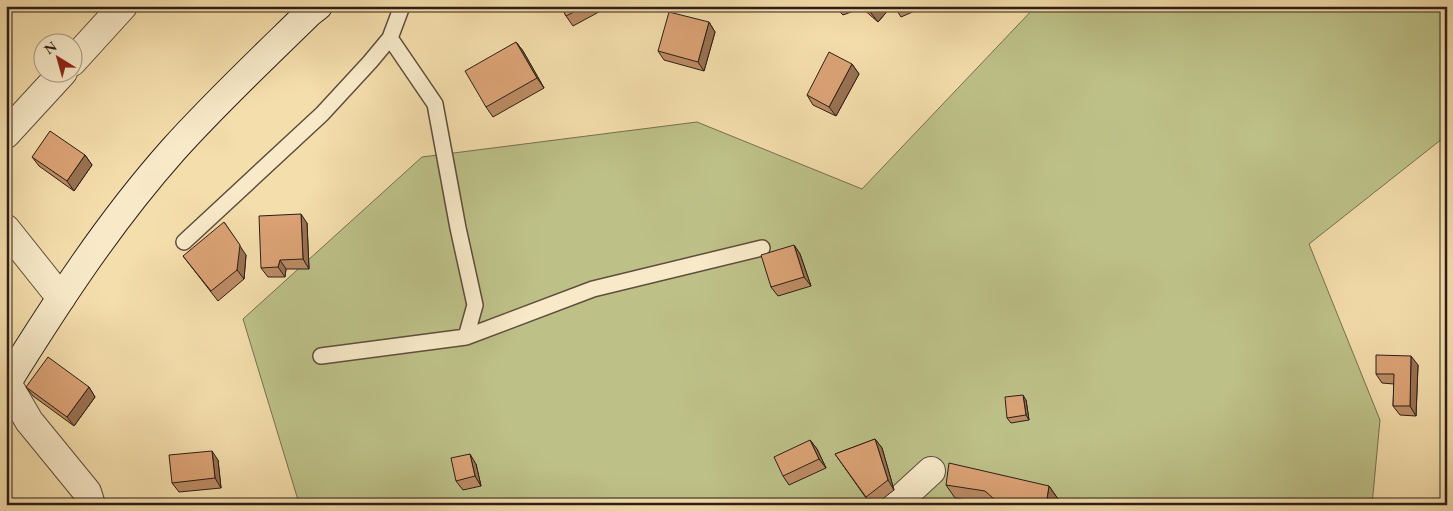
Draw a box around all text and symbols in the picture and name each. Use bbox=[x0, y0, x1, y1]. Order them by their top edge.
north arrow bbox=[32, 32, 82, 82]
text: N bbox=[40, 37, 61, 58]

